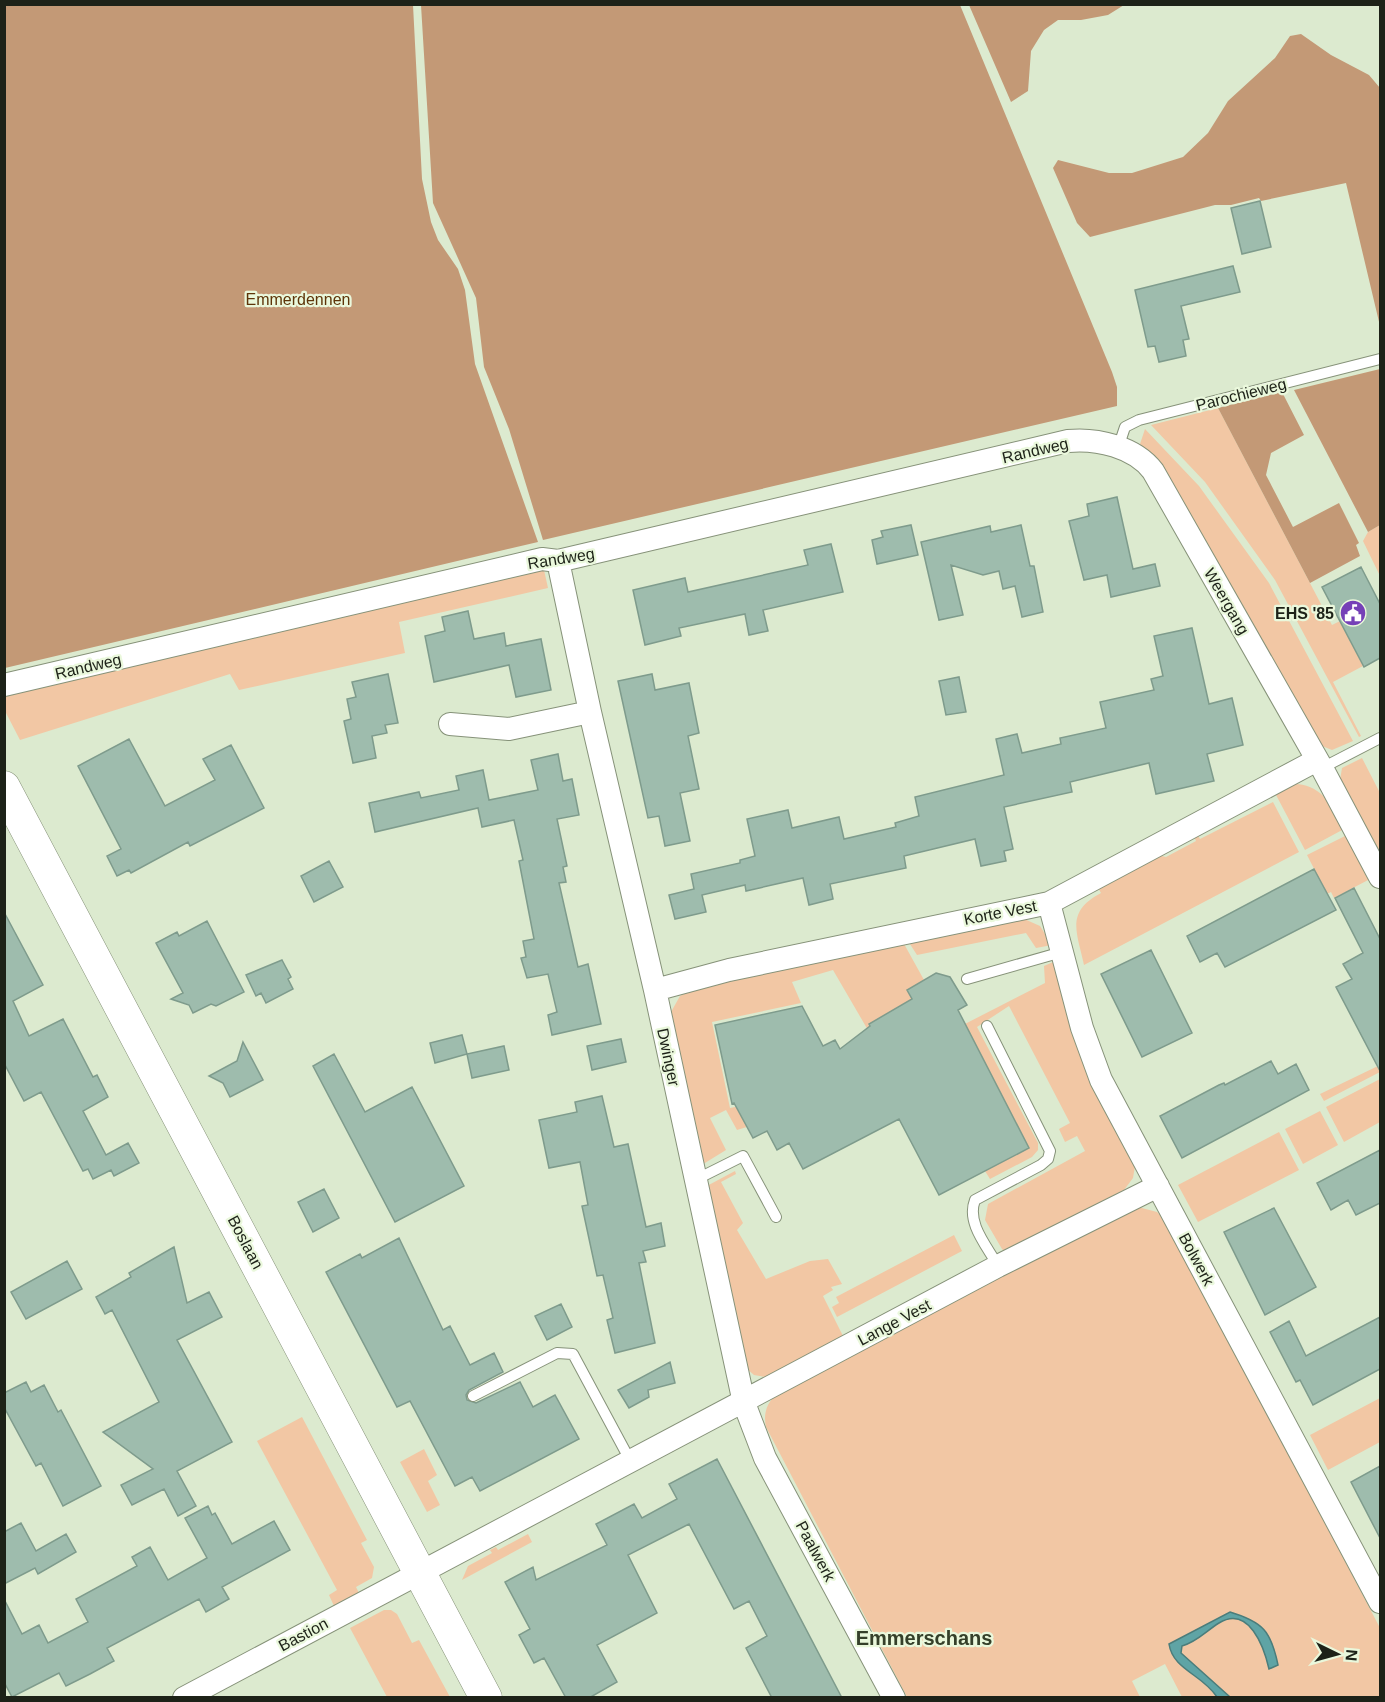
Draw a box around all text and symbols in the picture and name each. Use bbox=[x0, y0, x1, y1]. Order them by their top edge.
park label: Emmerdennen bbox=[246, 291, 350, 308]
street label: Parochieweg bbox=[1194, 375, 1288, 414]
street label: Randweg bbox=[1000, 435, 1070, 466]
street label: Randweg bbox=[526, 545, 596, 572]
street label: Weergang bbox=[1201, 565, 1252, 637]
public building icon: EHS '85 bbox=[1338, 598, 1368, 628]
place label: EHS '85 bbox=[1275, 605, 1334, 622]
street label: Randweg bbox=[53, 651, 123, 682]
street label: Korte Vest bbox=[962, 897, 1038, 928]
street label: Dwinger bbox=[654, 1027, 683, 1088]
street label: Boslaan bbox=[224, 1213, 267, 1272]
street label: Bolwerk bbox=[1176, 1230, 1218, 1289]
street label: Lange Vest bbox=[855, 1296, 934, 1349]
street label: Paalwerk bbox=[793, 1518, 839, 1585]
street label: Bastion bbox=[276, 1614, 331, 1654]
north arrow bbox=[1307, 1624, 1367, 1684]
district label: Emmerschans bbox=[856, 1627, 992, 1649]
text: N bbox=[1342, 1649, 1360, 1662]

